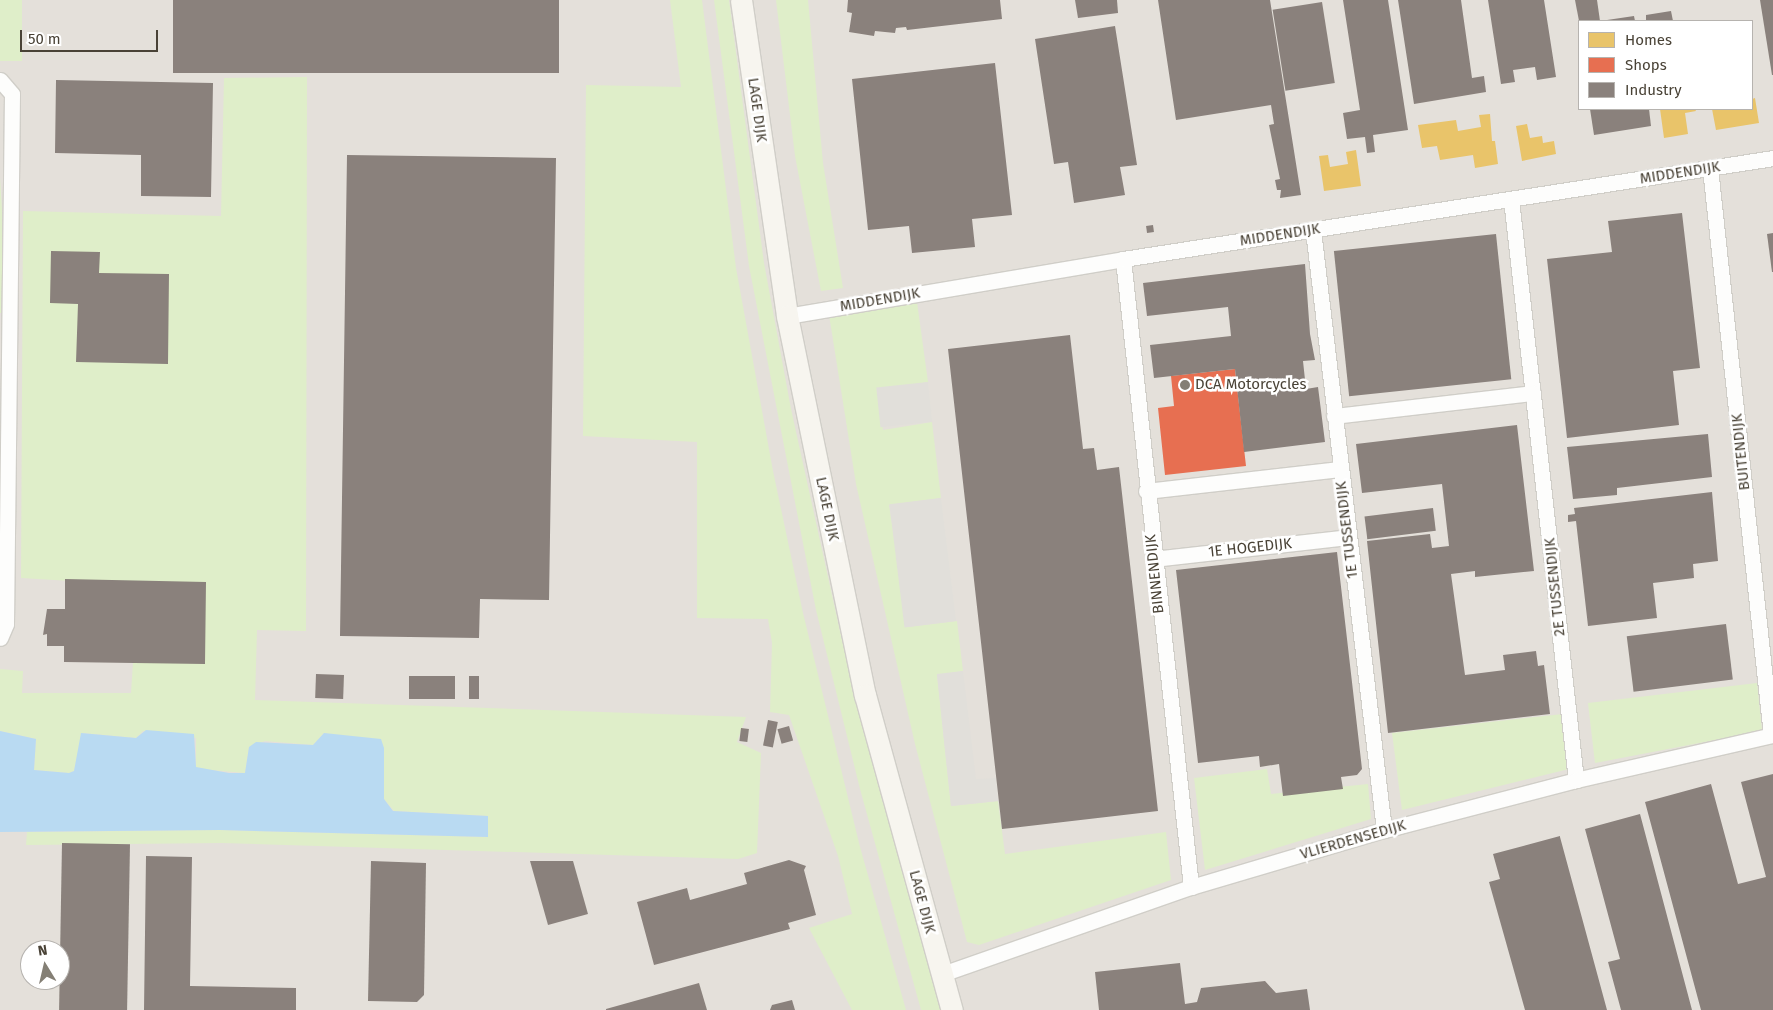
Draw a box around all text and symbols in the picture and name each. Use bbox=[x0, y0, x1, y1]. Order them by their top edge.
scale bar bbox=[22, 20, 160, 52]
legend bbox=[1578, 20, 1753, 110]
text: 50 m bbox=[28, 30, 61, 48]
text: Homes bbox=[1625, 31, 1672, 49]
text: Shops bbox=[1625, 56, 1667, 74]
street label: LAGE DIJK bbox=[744, 77, 770, 143]
text: Industry bbox=[1625, 81, 1682, 99]
street label: MIDDENDIJK bbox=[1639, 158, 1721, 188]
street label: MIDDENDIJK bbox=[1239, 220, 1321, 250]
street label: MIDDENDIJK bbox=[838, 284, 922, 316]
place label: DCA Motorcycles bbox=[1195, 376, 1307, 394]
marker: DCA Motorcycles bbox=[1179, 379, 1191, 391]
street label: BUITENDIJK bbox=[1728, 413, 1754, 491]
street label: LAGE DIJK bbox=[811, 475, 843, 543]
street label: 1E TUSSENDIJK bbox=[1332, 480, 1362, 580]
street label: BINNENDIJK bbox=[1142, 533, 1168, 615]
street label: 1E HOGEDIJK bbox=[1207, 535, 1293, 561]
street label: 2E TUSSENDIJK bbox=[1541, 537, 1569, 637]
street label: VLIERDENSEDIJK bbox=[1298, 816, 1408, 864]
street label: LAGE DIJK bbox=[905, 868, 939, 936]
north arrow bbox=[20, 940, 70, 990]
text: N bbox=[37, 942, 49, 960]

